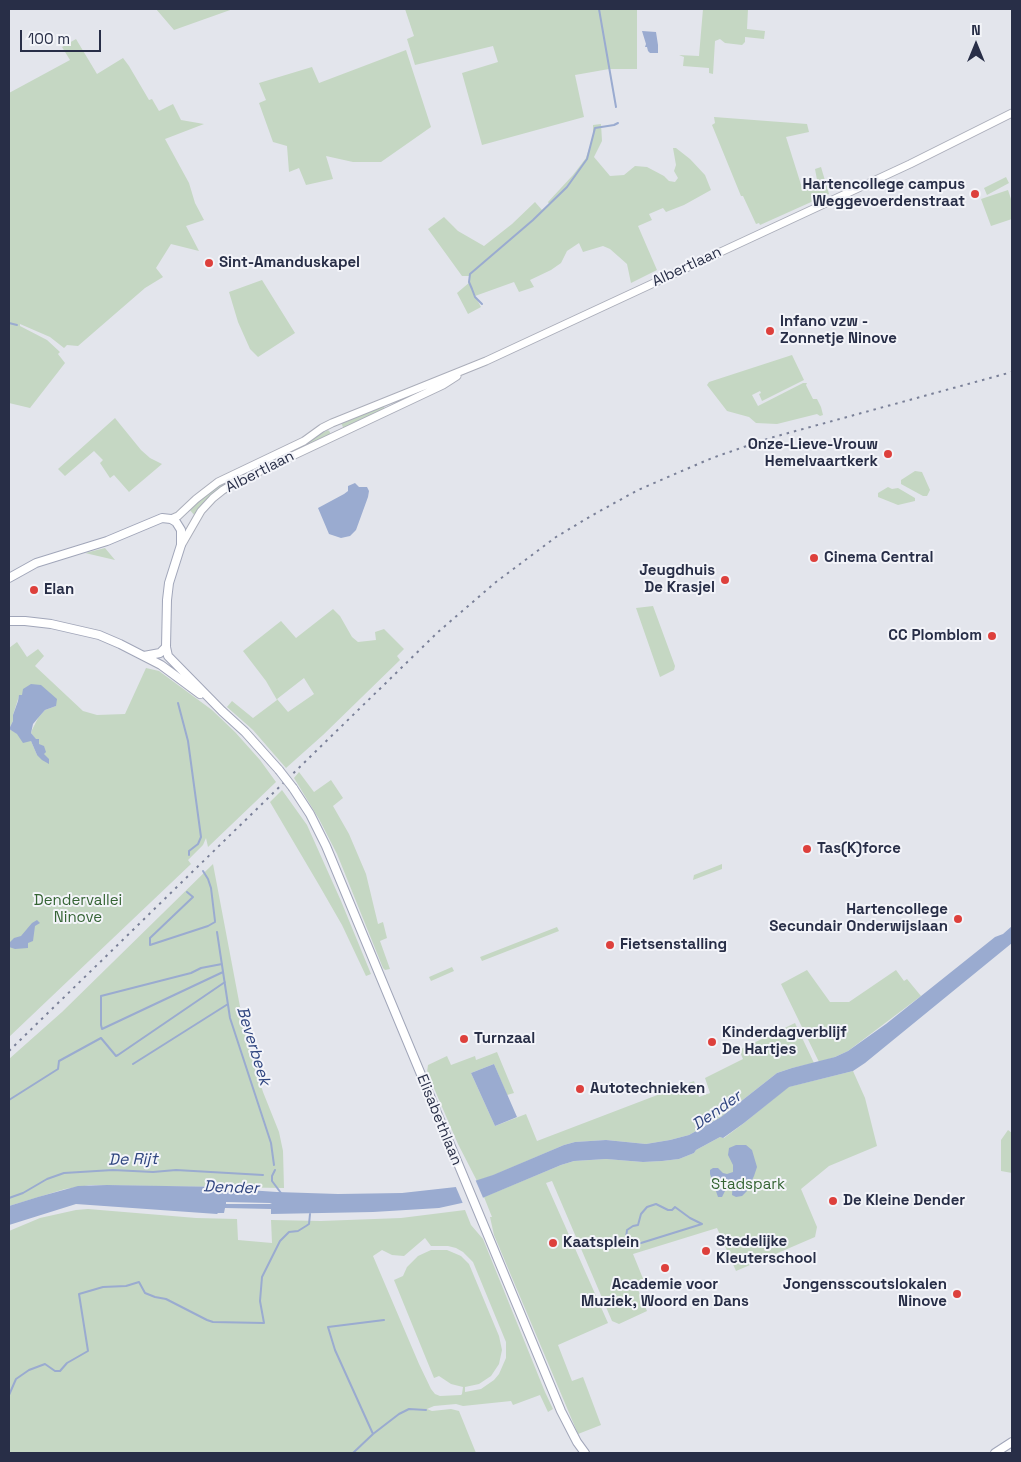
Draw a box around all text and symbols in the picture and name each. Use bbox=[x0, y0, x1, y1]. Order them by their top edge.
scale bar bbox=[22, 20, 104, 52]
north arrow bbox=[951, 20, 1001, 70]
text: N bbox=[971, 21, 981, 39]
text: 100 m bbox=[28, 29, 70, 48]
place label: Hartencollege campus Weggevoerdenstraat bbox=[803, 176, 965, 211]
marker: Hartencollege campus Weggevoerdenstraat bbox=[969, 188, 981, 200]
street label: Albertlaan bbox=[650, 243, 724, 291]
place label: Sint-Amanduskapel bbox=[219, 254, 360, 272]
marker: Sint-Amanduskapel bbox=[203, 257, 215, 269]
place label: Infano vzw - Zonnetje Ninove bbox=[780, 313, 897, 348]
marker: Infano vzw - Zonnetje Ninove bbox=[764, 325, 776, 337]
place label: Onze-Lieve-Vrouw Hemelvaartkerk bbox=[748, 436, 878, 471]
street label: Albertlaan bbox=[223, 447, 297, 497]
marker: Onze-Lieve-Vrouw Hemelvaartkerk bbox=[882, 448, 894, 460]
place label: Cinema Central bbox=[824, 549, 933, 567]
marker: Cinema Central bbox=[808, 552, 820, 564]
place label: Jeugdhuis De Krasjel bbox=[639, 562, 715, 597]
marker: Jeugdhuis De Krasjel bbox=[719, 574, 731, 586]
place label: Elan bbox=[44, 581, 74, 599]
marker: Elan bbox=[28, 584, 40, 596]
place label: CC Plomblom bbox=[888, 627, 982, 645]
marker: CC Plomblom bbox=[986, 630, 998, 642]
place label: Tas(K)force bbox=[817, 840, 901, 858]
marker: Tas(K)force bbox=[801, 843, 813, 855]
park label: Dendervallei Ninove bbox=[34, 892, 122, 927]
place label: Hartencollege Secundair Onderwijslaan bbox=[769, 901, 948, 936]
marker: Hartencollege Secundair Onderwijslaan bbox=[952, 913, 964, 925]
place label: Fietsenstalling bbox=[620, 936, 727, 954]
marker: Fietsenstalling bbox=[604, 939, 616, 951]
water label: Beverbeek bbox=[232, 1004, 274, 1088]
place label: Kinderdagverblijf De Hartjes bbox=[722, 1024, 847, 1059]
place label: Turnzaal bbox=[474, 1030, 535, 1048]
marker: Turnzaal bbox=[458, 1033, 470, 1045]
marker: Kinderdagverblijf De Hartjes bbox=[706, 1036, 718, 1048]
street label: Elisabethlaan bbox=[413, 1072, 465, 1168]
place label: Autotechnieken bbox=[590, 1080, 705, 1098]
marker: Autotechnieken bbox=[574, 1083, 586, 1095]
water label: Dender bbox=[689, 1087, 745, 1135]
water label: De Rijt bbox=[108, 1150, 158, 1170]
park label: Stadspark bbox=[711, 1176, 785, 1194]
water label: Dender bbox=[203, 1177, 259, 1199]
place label: De Kleine Dender bbox=[843, 1192, 965, 1210]
marker: De Kleine Dender bbox=[827, 1195, 839, 1207]
place label: Stedelijke Kleuterschool bbox=[716, 1233, 816, 1268]
place label: Kaatsplein bbox=[563, 1234, 639, 1252]
marker: Kaatsplein bbox=[547, 1237, 559, 1249]
marker: Stedelijke Kleuterschool bbox=[700, 1245, 712, 1257]
marker: Academie voor Muziek, Woord en Dans bbox=[659, 1262, 671, 1274]
place label: Academie voor Muziek, Woord en Dans bbox=[581, 1276, 749, 1311]
place label: Jongensscoutslokalen Ninove bbox=[783, 1276, 947, 1311]
marker: Jongensscoutslokalen Ninove bbox=[951, 1288, 963, 1300]

